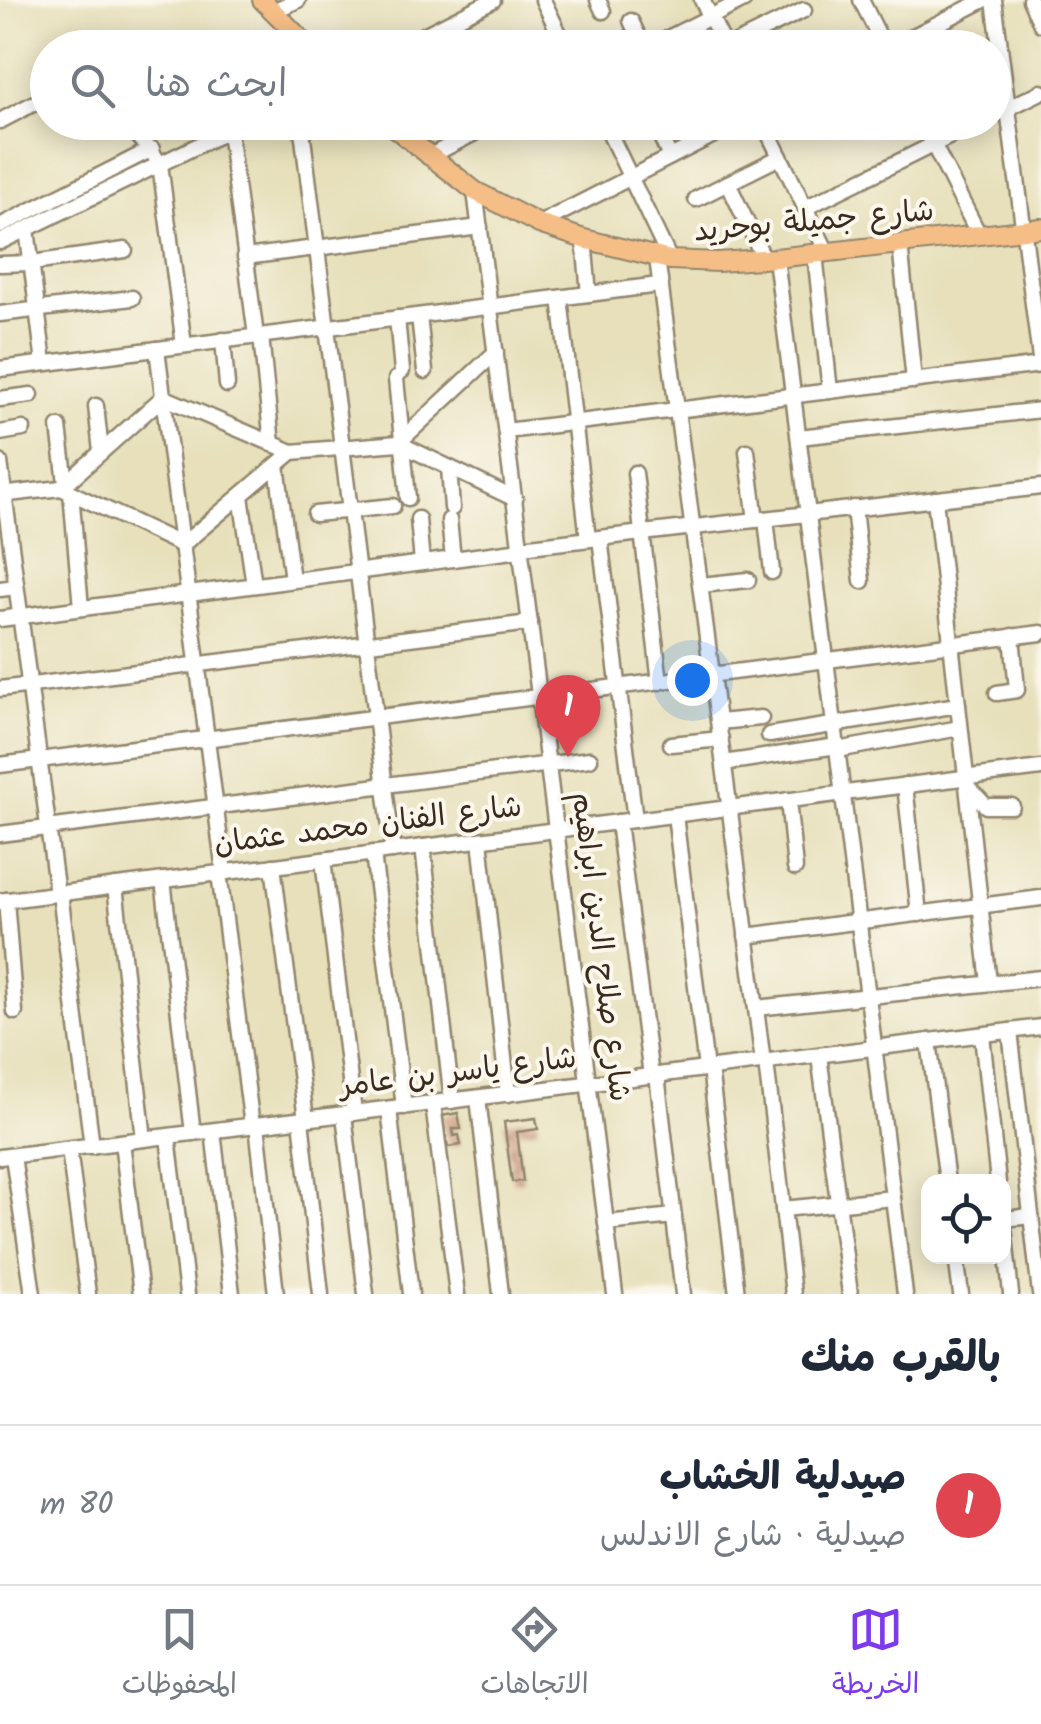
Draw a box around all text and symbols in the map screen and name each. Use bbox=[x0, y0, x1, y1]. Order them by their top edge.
search box bbox=[30, 30, 1011, 140]
text: ابحث هنا bbox=[145, 56, 287, 116]
icon: search bbox=[65, 58, 120, 113]
street label: شارع جميلة بوحريد bbox=[692, 188, 936, 256]
your location bbox=[667, 655, 718, 706]
pin: 1 bbox=[536, 674, 600, 757]
street label: شارع الفنان محمد عثمان bbox=[211, 783, 525, 869]
street label: شارع صلاح الدين ابراهيم bbox=[557, 790, 643, 1104]
street label: شارع ياسر بن عامر bbox=[334, 1035, 579, 1112]
map controls bbox=[921, 1174, 1011, 1264]
button: locate bbox=[921, 1174, 1011, 1264]
text: بالقرب منك bbox=[801, 1326, 1001, 1393]
text: صيدلية الخشاب bbox=[660, 1449, 906, 1509]
text: 80 m bbox=[40, 1480, 114, 1531]
text: 1 bbox=[964, 1480, 973, 1531]
text: صيدلية · شارع الاندلس bbox=[600, 1511, 906, 1562]
tab: المحفوظات bbox=[122, 1602, 237, 1708]
tab: الاتجاهات bbox=[480, 1602, 589, 1708]
tab: الخريطة bbox=[832, 1602, 919, 1708]

